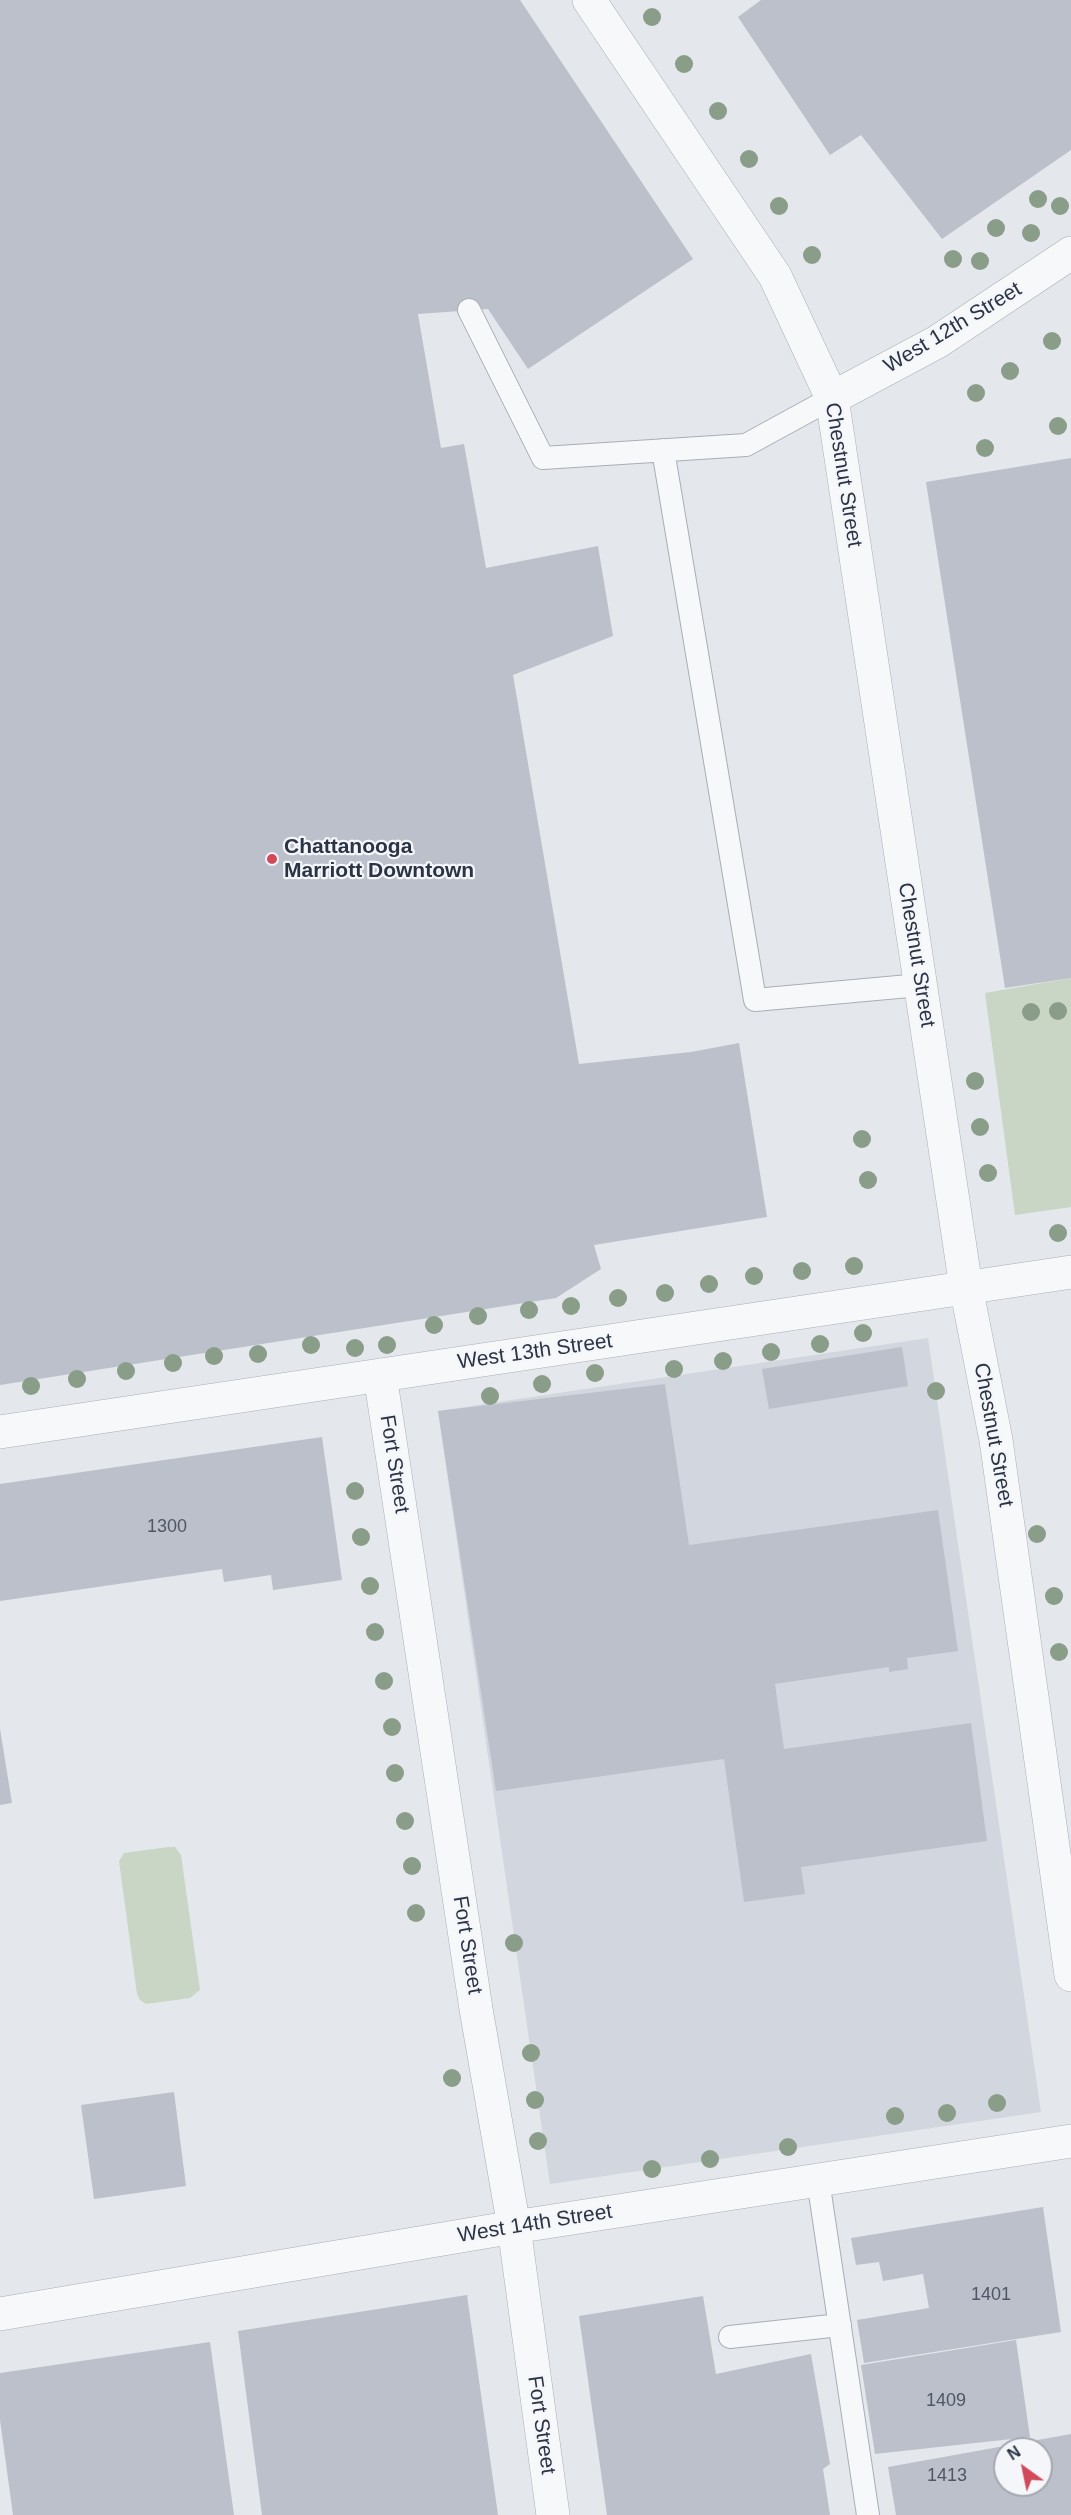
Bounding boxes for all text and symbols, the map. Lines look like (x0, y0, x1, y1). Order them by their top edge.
street label: West 12th Street (880, 277, 1026, 379)
street label: Chestnut Street (819, 401, 867, 549)
place label: Chattanooga Marriott Downtown (284, 834, 474, 884)
marker: Chattanooga Marriott Downtown (265, 852, 279, 866)
street label: Chestnut Street (892, 881, 940, 1029)
street label: West 13th Street (456, 1329, 614, 1375)
street label: Chestnut Street (968, 1361, 1018, 1509)
street label: Fort Street (374, 1413, 414, 1515)
house number: 1300 (147, 1516, 187, 1538)
street label: Fort Street (447, 1894, 487, 1996)
street label: West 14th Street (456, 2199, 614, 2249)
house number: 1401 (971, 2284, 1011, 2306)
street label: Fort Street (522, 2374, 560, 2476)
house number: 1409 (926, 2390, 966, 2412)
north arrow (993, 2437, 1053, 2497)
text: N (1005, 2443, 1023, 2463)
house number: 1413 (927, 2465, 967, 2487)

